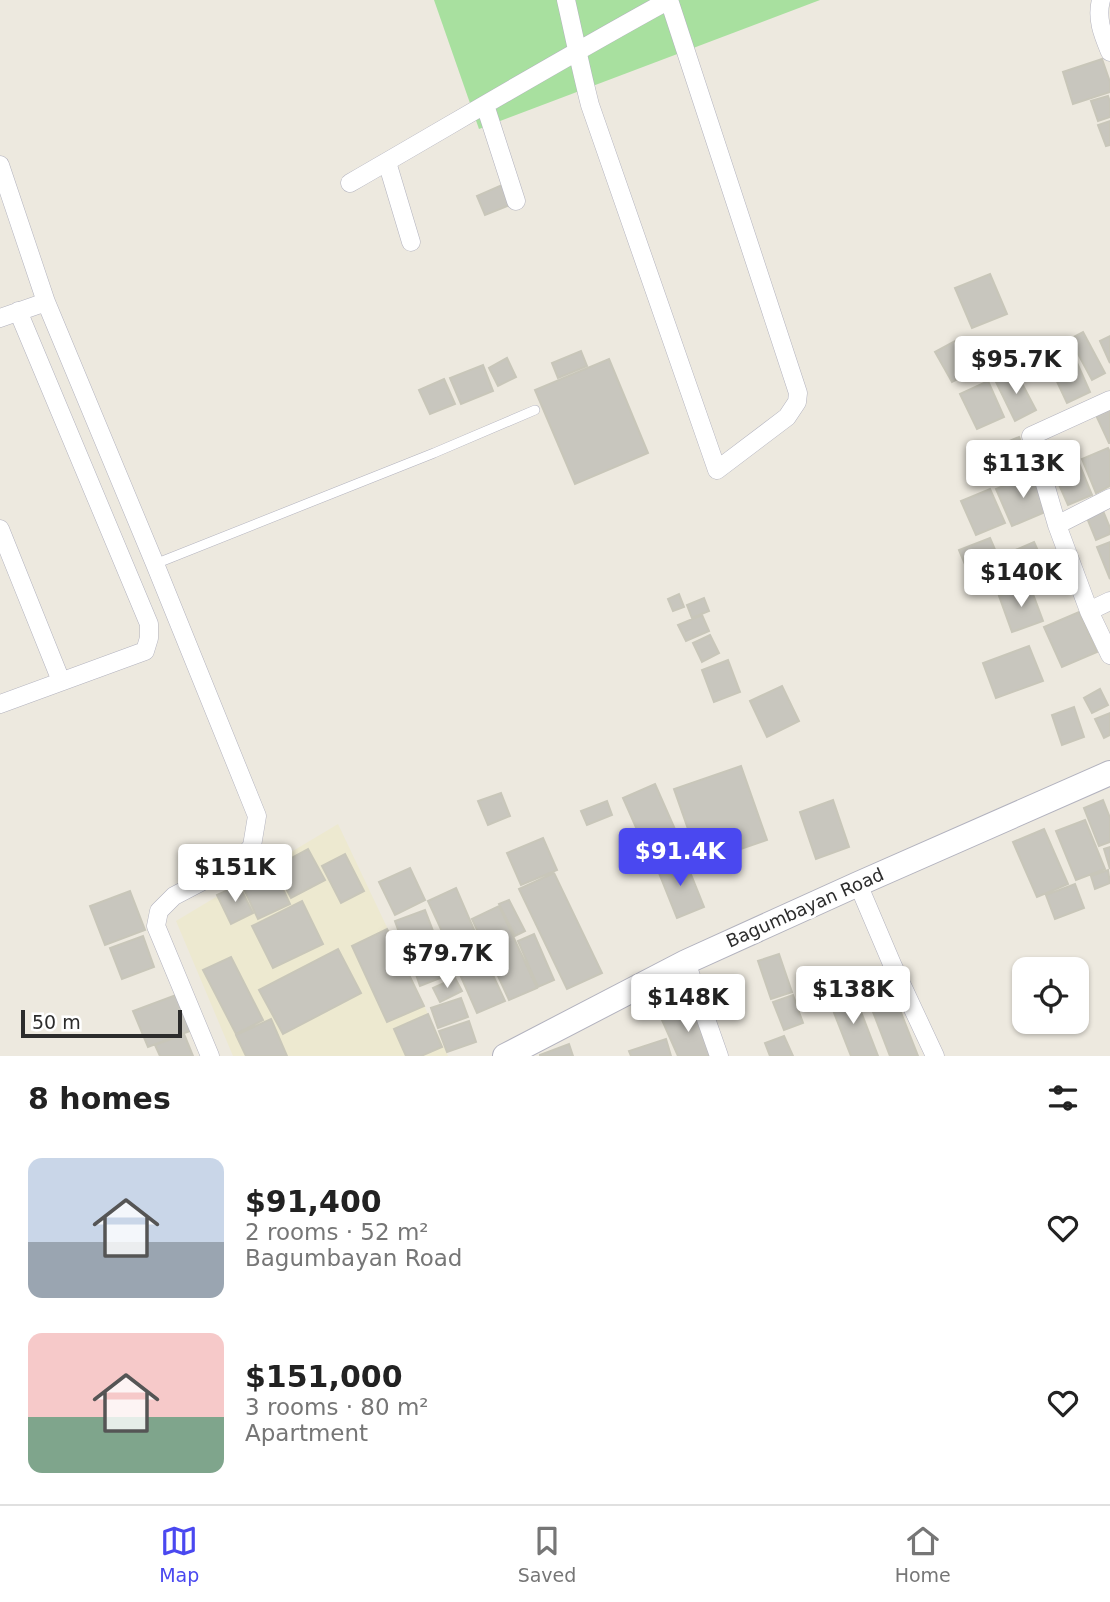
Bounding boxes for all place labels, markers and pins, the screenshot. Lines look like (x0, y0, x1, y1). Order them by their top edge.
pin: $95.7K (959, 336, 1073, 396)
pin: $113K (974, 440, 1072, 500)
pin: $140K (972, 550, 1070, 609)
pin: $91.4K (623, 828, 737, 888)
pin: $151K (186, 844, 284, 904)
pin: $79.7K (390, 930, 504, 990)
pin: $138K (804, 967, 902, 1026)
pin: $148K (639, 974, 737, 1034)

